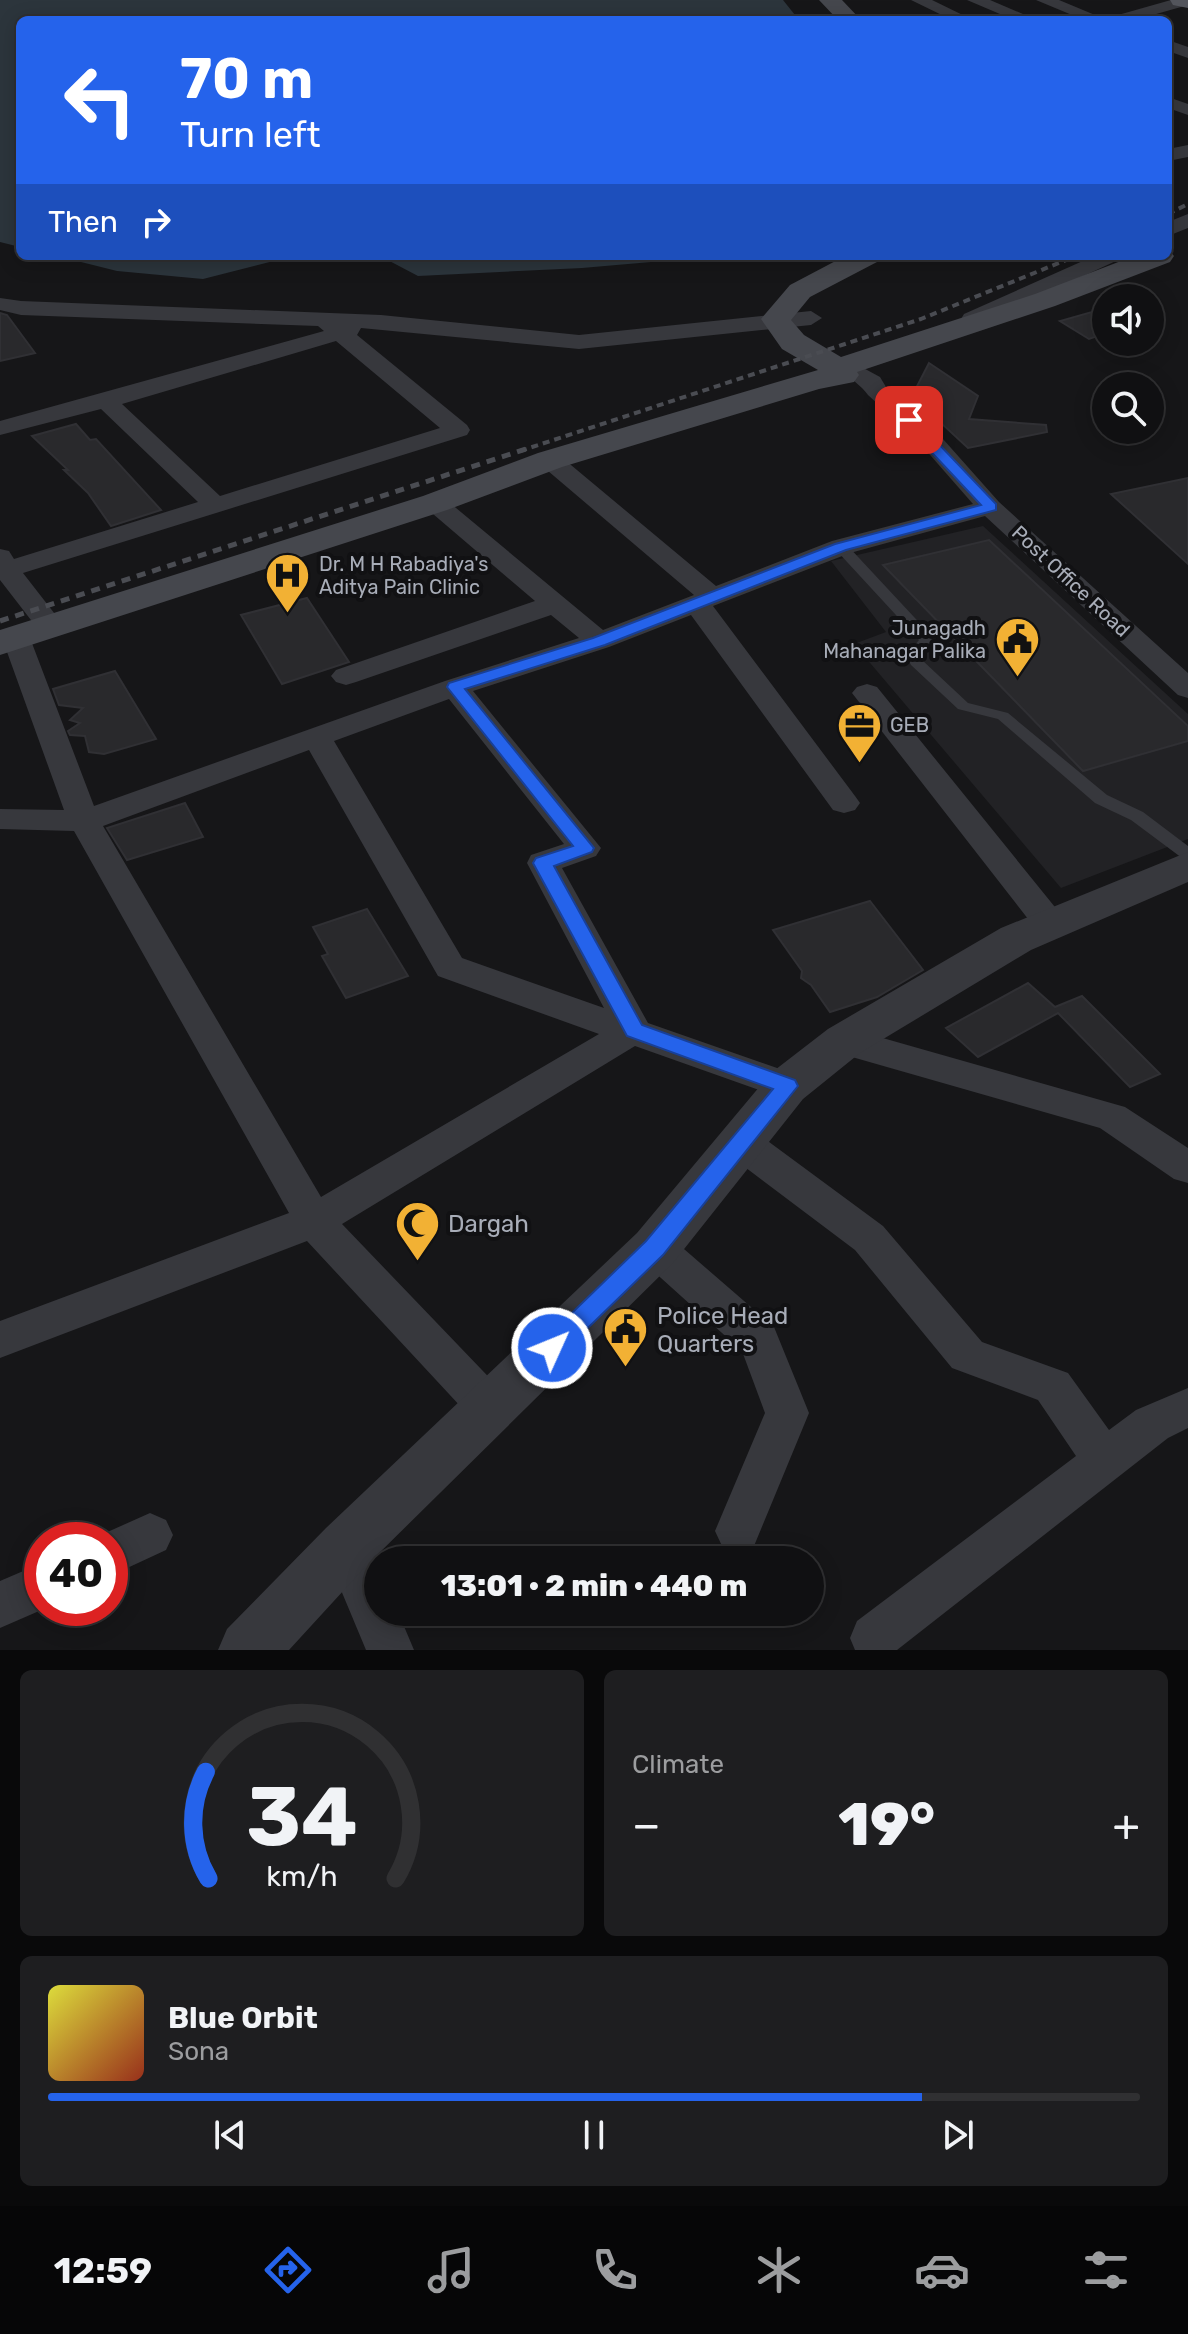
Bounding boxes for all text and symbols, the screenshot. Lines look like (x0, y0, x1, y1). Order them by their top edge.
text: 70 m (180, 46, 313, 112)
icon: left (48, 48, 152, 152)
text: Turn left (180, 113, 321, 156)
icon: right (134, 200, 178, 244)
text: Then (48, 204, 118, 240)
map controls (1092, 284, 1164, 444)
button: sound (1092, 284, 1164, 356)
button: search (1092, 372, 1164, 444)
pin (875, 386, 943, 454)
icon: arrive (887, 398, 931, 442)
street label: Post Office Road (1007, 520, 1135, 642)
hospital icon: Dr. M H Rabadiya's Aditya Pain Clinic (264, 552, 312, 615)
place label: Dr. M H Rabadiya's Aditya Pain Clinic (319, 552, 488, 599)
place label: Junagadh Mahanagar Palika (823, 616, 986, 663)
public building icon: Junagadh Mahanagar Palika (993, 616, 1041, 679)
office icon: GEB (835, 701, 883, 764)
place label: GEB (890, 713, 929, 737)
mosque icon: Dargah (393, 1200, 441, 1263)
place label: Dargah (448, 1210, 529, 1238)
place label: Police Head Quarters (657, 1302, 788, 1358)
position arrow (510, 1306, 594, 1390)
public building icon: Police Head Quarters (602, 1306, 650, 1369)
speed limit sign: 40 (24, 1522, 128, 1626)
text: 13:01 · 2 min · 440 m (441, 1568, 747, 1604)
text: Climate (632, 1749, 724, 1780)
text: 34 (246, 1767, 358, 1866)
text: 19° (838, 1789, 935, 1860)
text: − (632, 1799, 661, 1851)
text: + (1113, 1799, 1140, 1851)
text: km/h (266, 1859, 338, 1893)
text: Blue Orbit (168, 2000, 318, 2036)
text: Sona (168, 2036, 229, 2067)
icon: previous (208, 2113, 252, 2157)
icon: pause (572, 2113, 616, 2157)
icon: next (936, 2113, 980, 2157)
icon: directions (260, 2242, 316, 2298)
icon: music (423, 2242, 479, 2298)
icon: phone (587, 2242, 643, 2298)
icon: climate (751, 2242, 807, 2298)
icon: car (914, 2242, 970, 2298)
icon: filters (1078, 2242, 1134, 2298)
text: 12:59 (54, 2249, 152, 2292)

